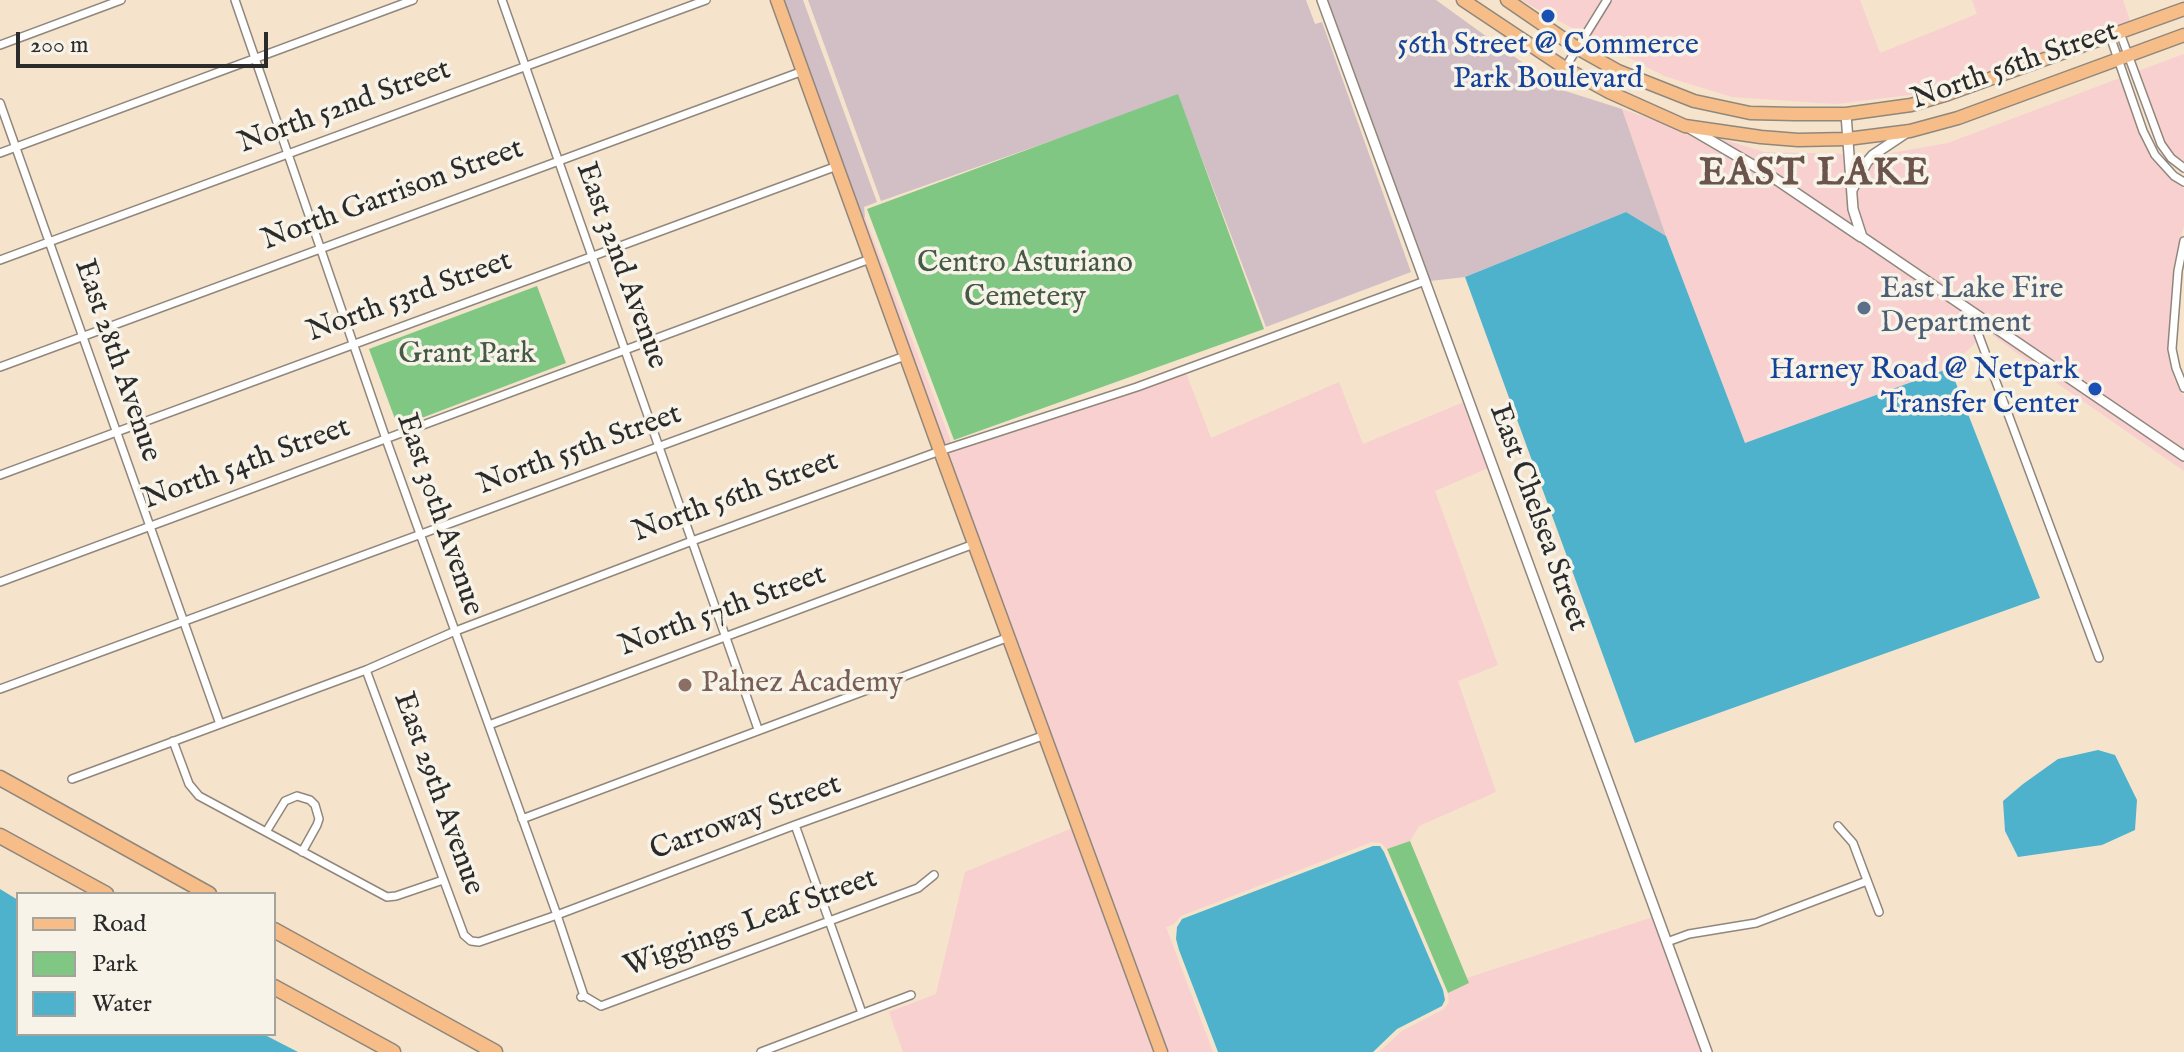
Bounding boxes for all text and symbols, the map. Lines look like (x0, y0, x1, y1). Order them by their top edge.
marker: 56th Street @ Commerce Park Boulevard (1539, 7, 1557, 25)
street label: North 56th Street (1907, 15, 2123, 119)
scale bar (20, 16, 272, 66)
place label: 56th Street @ Commerce Park Boulevard (1397, 29, 1699, 100)
text: 200 m (30, 30, 89, 61)
street label: North 52nd Street (234, 53, 456, 163)
street label: North Garrison Street (257, 132, 529, 260)
district label: EAST LAKE (1699, 153, 1931, 199)
street label: East 32nd Avenue (566, 158, 674, 374)
street label: North 53rd Street (303, 244, 517, 352)
park label: Centro Asturiano Cemetery (917, 247, 1133, 318)
street label: East 28th Avenue (65, 255, 167, 467)
place label: East Lake Fire Department (1880, 273, 2063, 344)
marker: East Lake Fire Department (1855, 299, 1873, 317)
park label: Grant Park (398, 338, 536, 374)
place label: Harney Road @ Netpark Transfer Center (1769, 354, 2079, 424)
marker: Harney Road @ Netpark Transfer Center (2086, 380, 2104, 398)
street label: North 55th Street (473, 397, 687, 505)
street label: East Chelsea Street (1479, 400, 1595, 636)
street label: East 30th Avenue (387, 409, 489, 621)
street label: North 54th Street (139, 411, 355, 519)
street label: North 56th Street (628, 444, 844, 552)
street label: North 57th Street (615, 558, 831, 666)
place label: Palnez Academy (701, 667, 903, 703)
marker: Palnez Academy (676, 676, 694, 694)
street label: East 29th Avenue (384, 688, 490, 900)
street label: Carroway Street (646, 768, 846, 870)
street label: Wiggings Leaf Street (619, 861, 883, 987)
legend (16, 892, 276, 1036)
text: Road (92, 909, 146, 940)
text: Park (92, 949, 138, 980)
text: Water (92, 989, 152, 1020)

